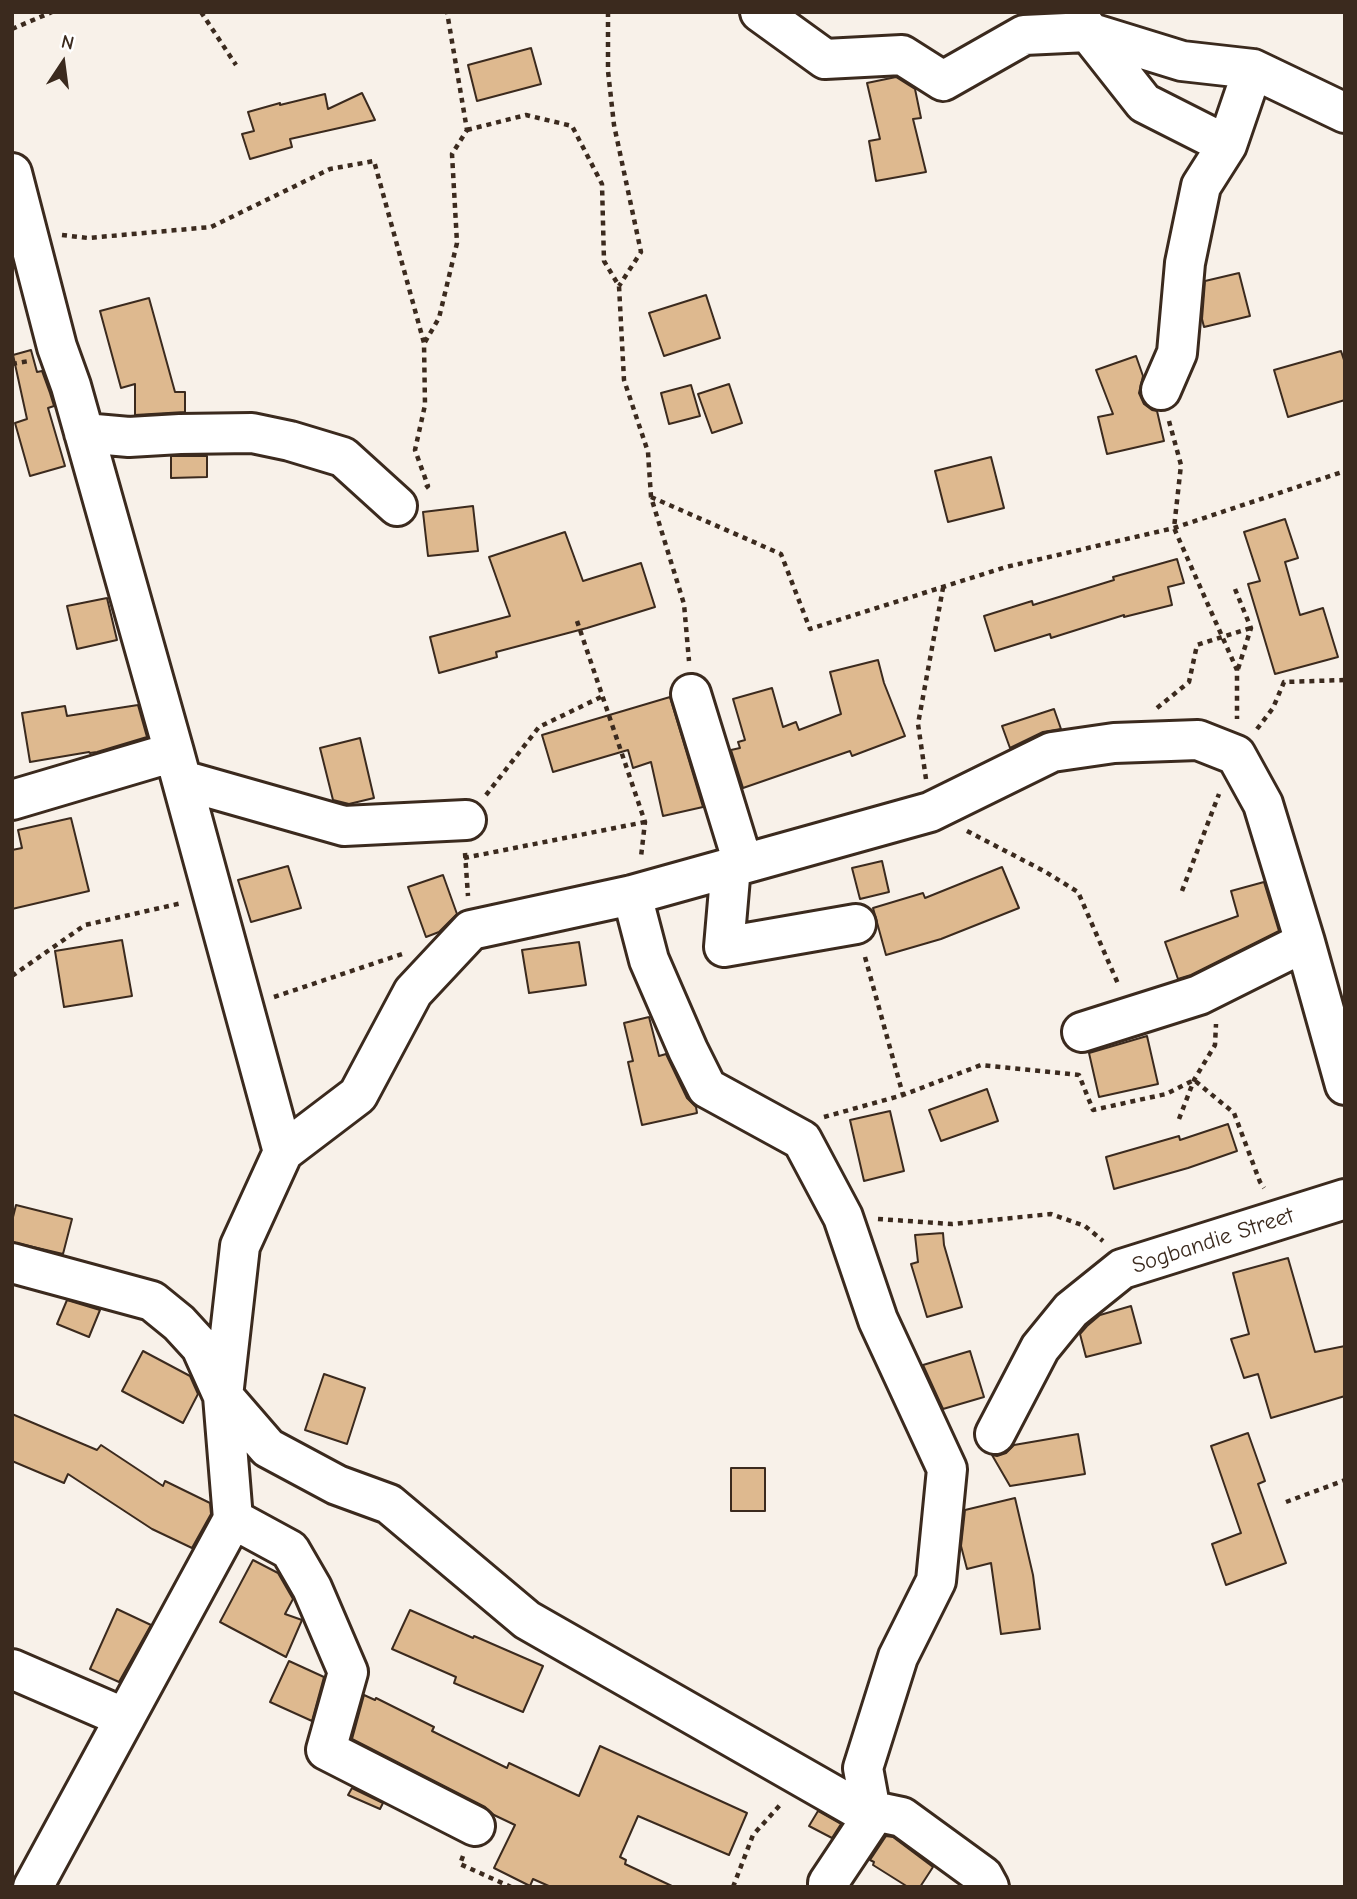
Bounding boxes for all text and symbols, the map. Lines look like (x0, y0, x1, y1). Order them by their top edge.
north arrow (28, 28, 98, 98)
text: N (59, 30, 76, 55)
street label: Sogbandie Street (1129, 1202, 1297, 1280)

